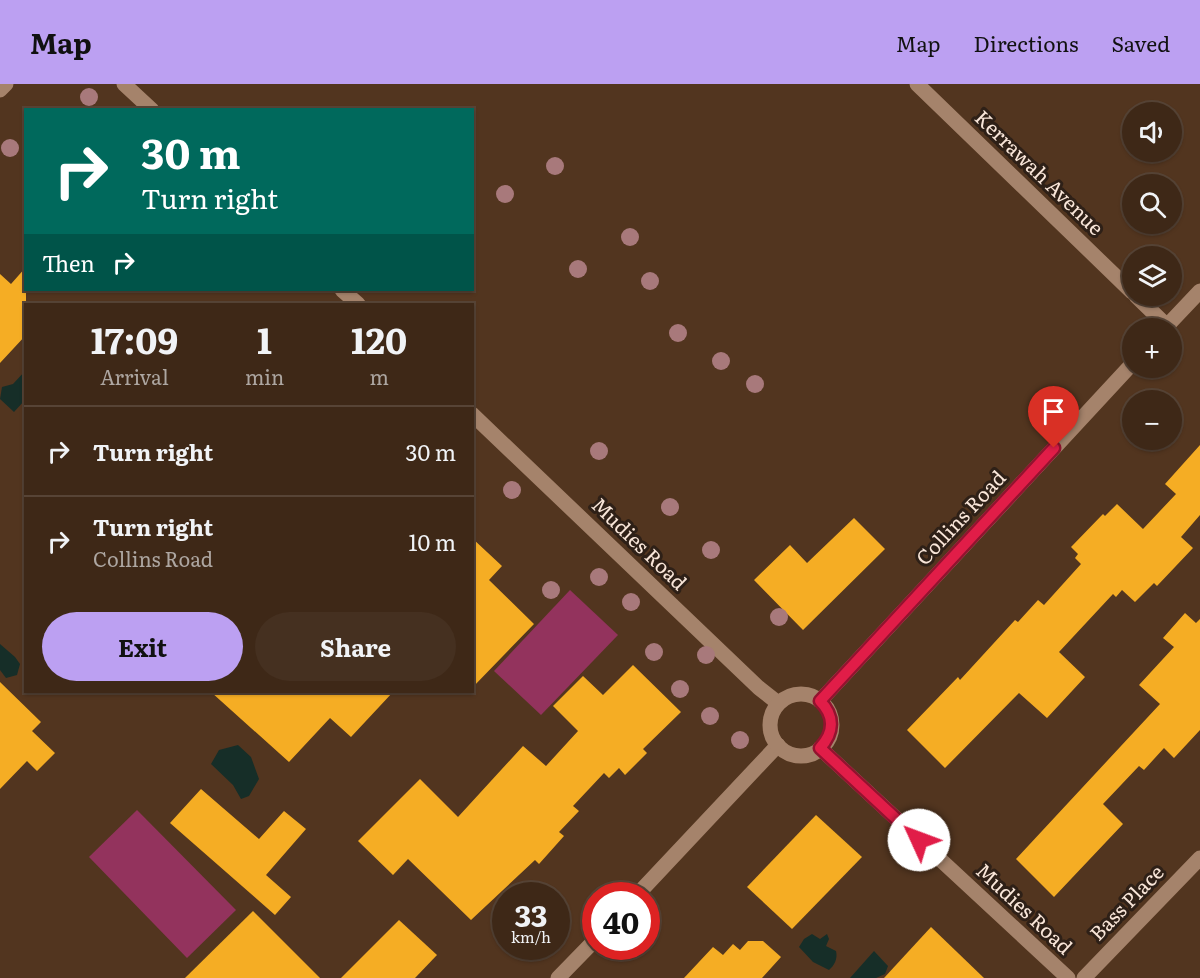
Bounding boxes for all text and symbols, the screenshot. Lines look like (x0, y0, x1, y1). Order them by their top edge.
text: Map (30, 21, 92, 63)
text: Map (896, 27, 941, 58)
text: Directions (974, 27, 1079, 58)
text: Saved (1112, 27, 1170, 58)
street label: Kerrawah Avenue (969, 102, 1112, 241)
map controls (1122, 102, 1182, 450)
button: sound (1122, 102, 1182, 162)
text: 30 m (141, 120, 241, 182)
icon: right (42, 132, 120, 210)
button: search (1122, 174, 1182, 234)
text: Turn right (141, 177, 278, 217)
text: Then (42, 246, 95, 279)
icon: right (107, 246, 140, 279)
button: layers (1122, 246, 1182, 306)
text: 17:09 (91, 312, 178, 365)
text: 1 (257, 312, 272, 365)
text: 120 (351, 312, 407, 365)
button: + (1122, 318, 1182, 378)
text: Arrival (100, 361, 169, 391)
text: min (245, 361, 284, 391)
text: m (369, 361, 389, 391)
pin (1028, 386, 1079, 448)
button: − (1122, 390, 1182, 450)
icon: arrive (1037, 395, 1070, 428)
icon: right (42, 435, 75, 468)
text: Turn right (93, 435, 213, 468)
text: 30 m (406, 435, 456, 468)
street label: Collins Road (908, 463, 1011, 571)
street label: Mudies Road (586, 489, 695, 596)
text: Turn right (93, 510, 213, 543)
icon: right (42, 525, 75, 558)
text: 10 m (409, 525, 456, 558)
text: Collins Road (93, 543, 213, 573)
button: Exit (42, 612, 243, 681)
button: Share (255, 612, 456, 681)
position arrow (887, 808, 951, 872)
street label: Mudies Road (970, 855, 1080, 960)
street label: Bass Place (1082, 857, 1170, 946)
speed limit sign: 40 (582, 882, 660, 960)
text: 33 (515, 892, 547, 936)
text: km/h (511, 925, 551, 948)

